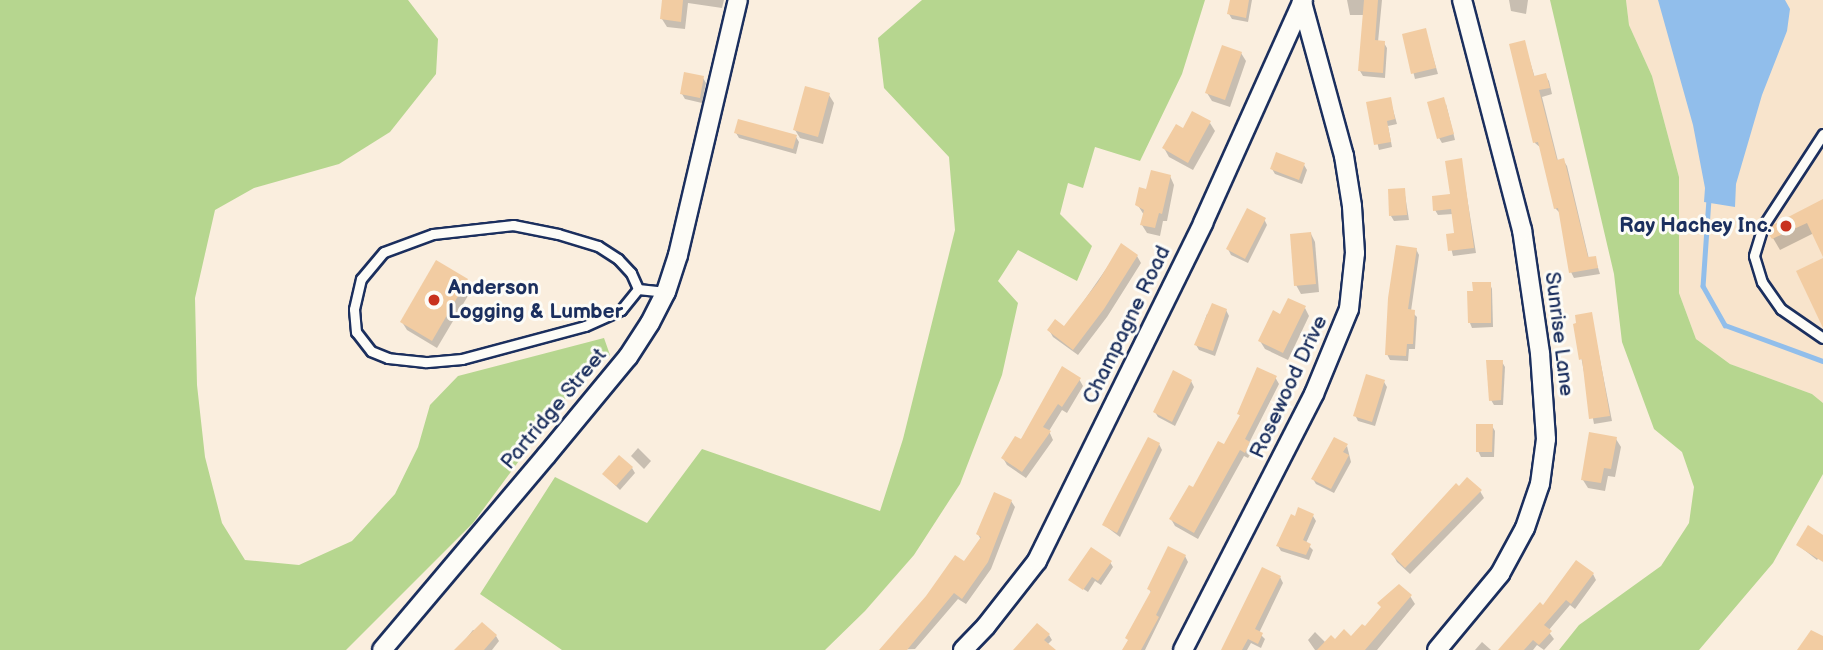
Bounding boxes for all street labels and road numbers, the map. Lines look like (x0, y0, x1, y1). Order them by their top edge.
street label: Champagne Road (1078, 242, 1176, 408)
street label: Sunrise Lane (1539, 270, 1579, 398)
street label: Rosewood Drive (1245, 312, 1333, 462)
street label: Partridge Street (496, 343, 612, 475)

